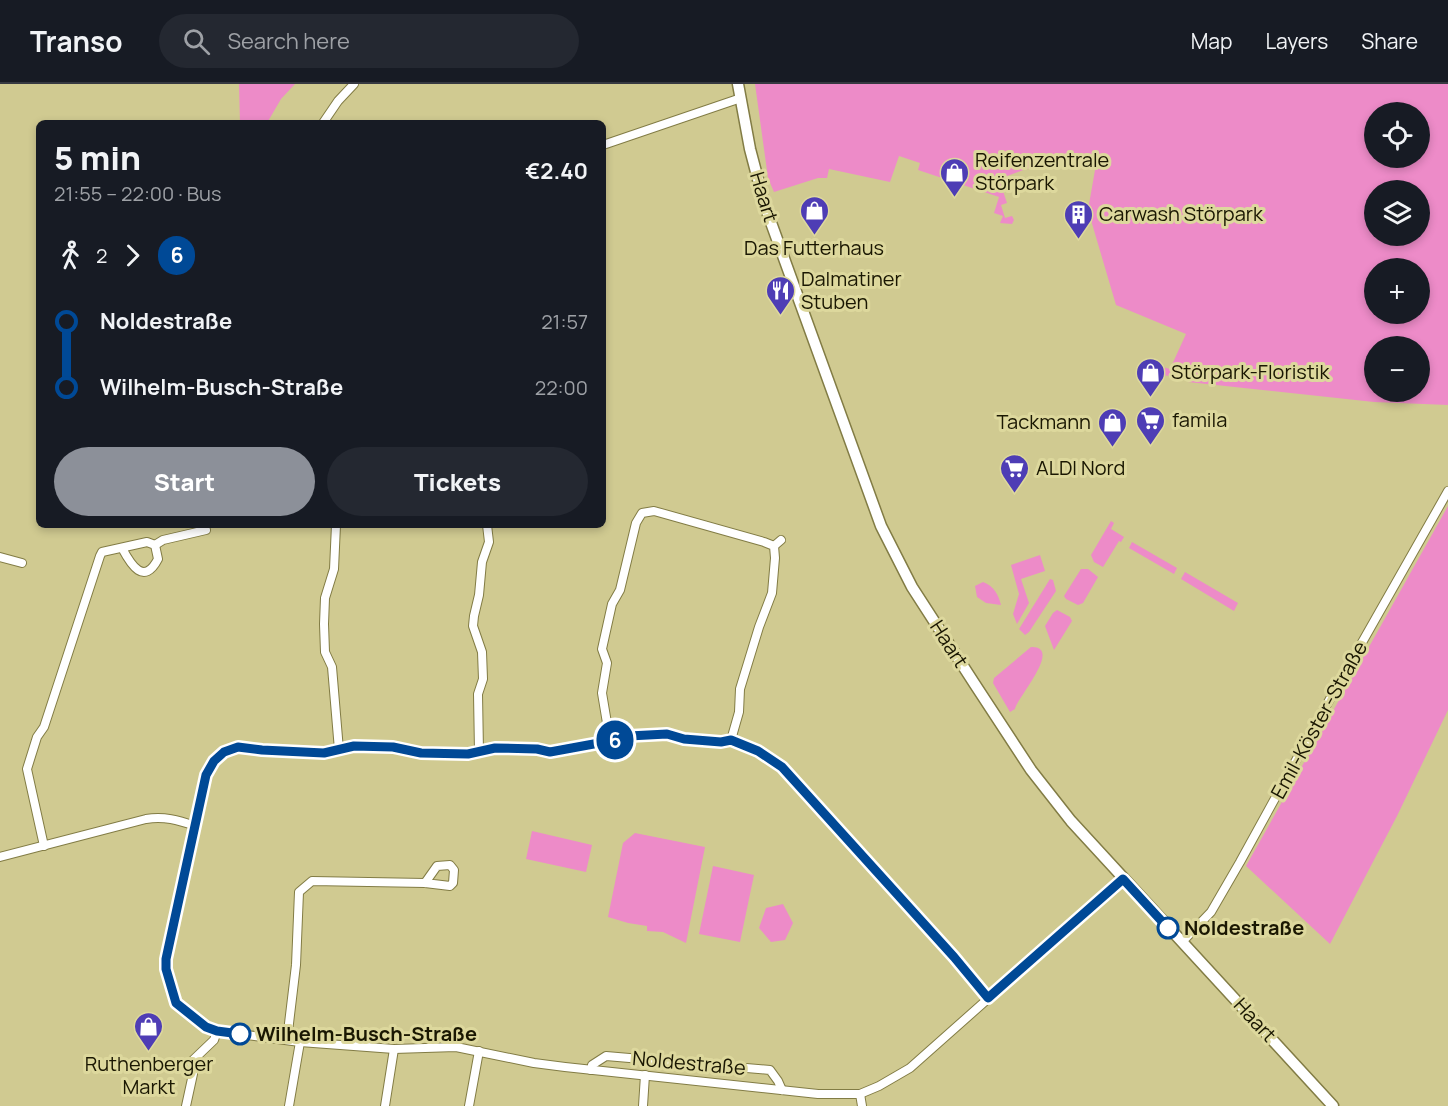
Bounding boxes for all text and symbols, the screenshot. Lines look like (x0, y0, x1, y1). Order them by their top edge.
search box (159, 14, 579, 68)
text: Transo (30, 22, 123, 60)
icon: search (180, 25, 213, 58)
text: Search here (228, 26, 350, 56)
text: Map (1191, 27, 1232, 55)
text: Layers (1265, 27, 1328, 55)
text: Share (1361, 27, 1418, 55)
map controls (1364, 102, 1430, 402)
button: locate (1364, 102, 1430, 168)
text: 5 min (54, 135, 141, 180)
place label: Reifenzentrale Störpark (975, 146, 1109, 196)
text: €2.40 (525, 156, 588, 186)
shop icon: Reifenzentrale Störpark (938, 156, 970, 198)
street label: Haart (744, 168, 785, 225)
text: 21:55 – 22:00 · Bus (54, 180, 221, 207)
button: layers (1364, 180, 1430, 246)
shop icon: Das Futterhaus (798, 194, 830, 236)
building icon: Carwash Störpark (1062, 198, 1094, 240)
place label: Carwash Störpark (1099, 200, 1264, 227)
place label: Das Futterhaus (744, 234, 884, 261)
icon: walk (54, 239, 87, 272)
icon: forward (116, 239, 149, 272)
text: 6 (170, 241, 183, 269)
text: 2 (96, 242, 107, 269)
button: + (1364, 258, 1430, 324)
place label: Dalmatiner Stuben (801, 265, 902, 315)
restaurant icon: Dalmatiner Stuben (764, 274, 796, 316)
text: Noldestraße (100, 306, 232, 336)
text: 21:57 (541, 308, 588, 335)
button: − (1364, 336, 1430, 402)
shop icon: Störpark-Floristik (1134, 356, 1166, 398)
place label: Störpark-Floristik (1171, 358, 1330, 385)
text: Wilhelm-Busch-Straße (100, 372, 343, 402)
text: 22:00 (535, 374, 588, 401)
supermarket icon: famila (1135, 404, 1167, 446)
shop icon: Tackmann (1096, 406, 1128, 448)
place label: famila (1172, 406, 1227, 433)
place label: Tackmann (997, 408, 1091, 435)
button: Start (54, 447, 315, 516)
button: Tickets (327, 447, 588, 516)
supermarket icon: ALDI Nord (999, 452, 1031, 494)
place label: ALDI Nord (1036, 454, 1125, 481)
street label: Haart (924, 615, 975, 673)
street label: Emil-Köster-Straße (1264, 636, 1373, 803)
line badge: 6 (596, 720, 634, 760)
text: 6 (608, 726, 622, 754)
place label: Noldestraße (1184, 914, 1304, 941)
marker: Noldestraße (1157, 917, 1179, 939)
street label: Haart (1228, 992, 1283, 1048)
shop icon: Ruthenberger Markt (133, 1010, 165, 1052)
place label: Wilhelm-Busch-Straße (256, 1020, 477, 1047)
marker: Wilhelm-Busch-Straße (229, 1023, 251, 1045)
street label: Noldestraße (631, 1044, 747, 1081)
place label: Ruthenberger Markt (85, 1050, 213, 1100)

